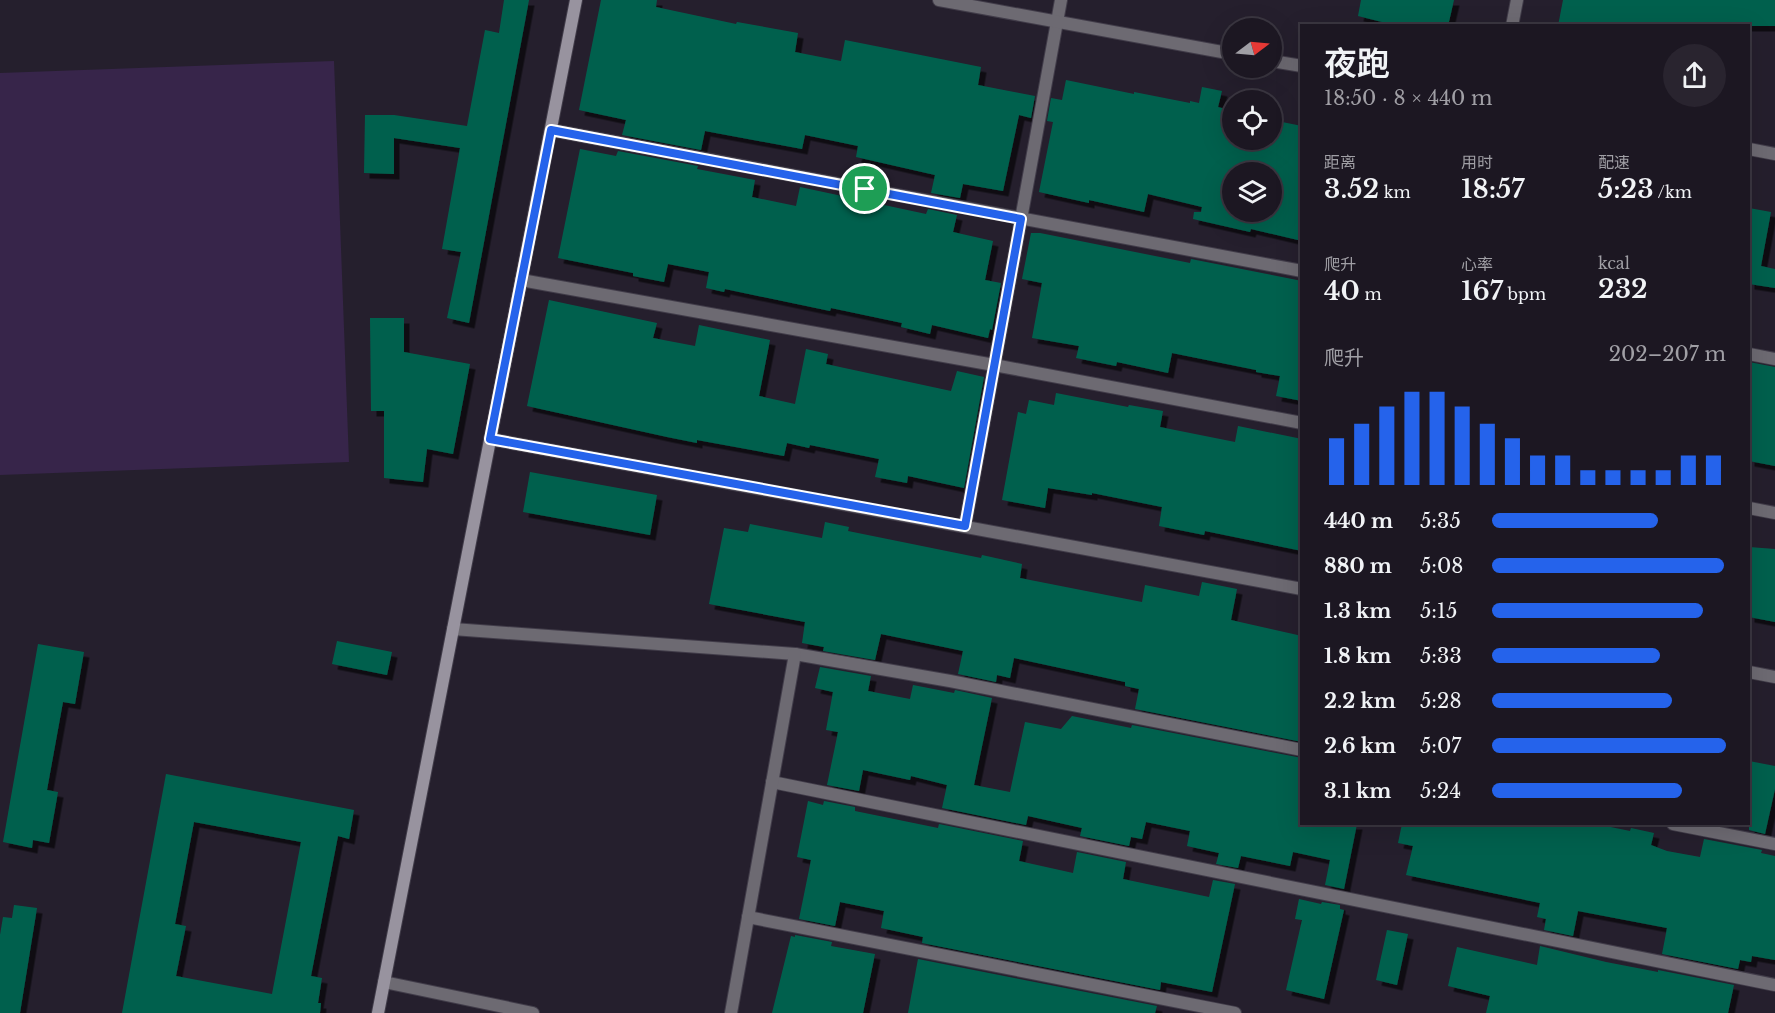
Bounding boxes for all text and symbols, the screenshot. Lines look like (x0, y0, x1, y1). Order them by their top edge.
north arrow (1222, 18, 1282, 78)
map controls (1222, 18, 1282, 222)
text: 夜跑 (1324, 43, 1390, 84)
button: share (1663, 44, 1726, 107)
text: 18:50 · 8 × 440 m (1324, 86, 1492, 110)
button: locate (1222, 90, 1282, 150)
text: 距离 (1324, 152, 1356, 172)
text: 用时 (1461, 152, 1493, 172)
text: 配速 (1598, 152, 1630, 172)
button: layers (1222, 162, 1282, 222)
pin (839, 163, 890, 214)
icon: arrive (848, 172, 881, 205)
text: 3.52 (1324, 173, 1379, 205)
text: 18:57 (1461, 173, 1525, 205)
text: 5:23 (1598, 173, 1654, 205)
text: km (1379, 182, 1411, 202)
text: /km (1654, 182, 1692, 202)
text: kcal (1598, 253, 1630, 273)
text: 爬升 (1324, 254, 1356, 274)
text: 心率 (1461, 254, 1493, 274)
text: 232 (1598, 273, 1648, 305)
text: 40 (1324, 275, 1360, 307)
text: 167 (1461, 275, 1503, 307)
text: m (1360, 284, 1382, 304)
text: bpm (1503, 284, 1546, 304)
text: 202–207 m (1609, 342, 1726, 366)
text: 爬升 (1324, 346, 1364, 370)
text: 440 m (1324, 509, 1393, 533)
text: 5:35 (1420, 509, 1461, 533)
text: 880 m (1324, 554, 1392, 578)
text: 5:08 (1420, 554, 1463, 578)
text: 1.3 km (1324, 599, 1391, 623)
text: 5:15 (1420, 599, 1457, 623)
text: 1.8 km (1324, 644, 1391, 668)
text: 5:33 (1420, 644, 1462, 668)
text: 2.2 km (1324, 689, 1396, 713)
text: 5:28 (1420, 689, 1462, 713)
text: 2.6 km (1324, 734, 1396, 758)
text: 5:07 (1420, 734, 1461, 758)
text: 3.1 km (1324, 779, 1391, 803)
text: 5:24 (1420, 779, 1461, 803)

